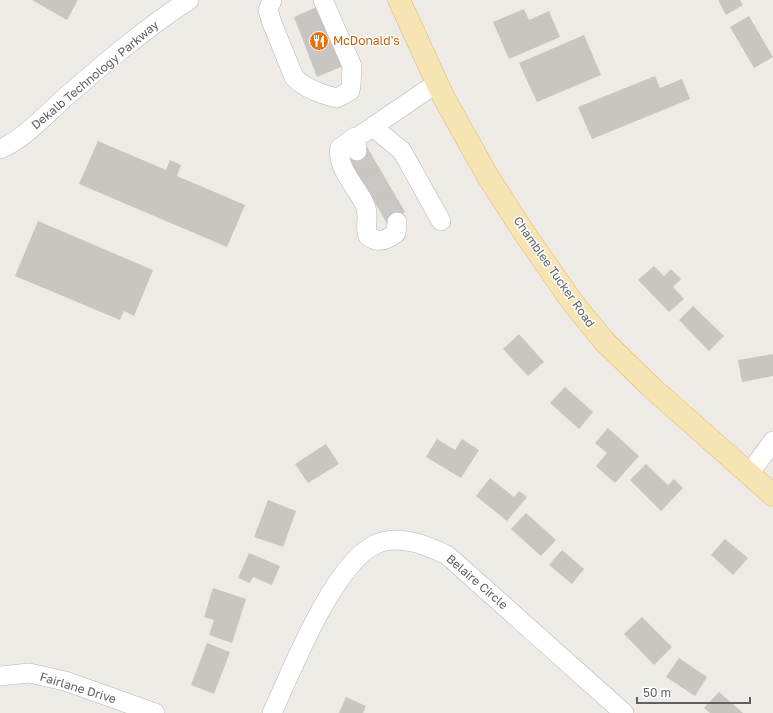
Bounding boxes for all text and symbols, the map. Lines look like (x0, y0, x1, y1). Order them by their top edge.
street label: Dekalb Technology Parkway (28, 17, 162, 132)
restaurant icon: McDonald's (308, 30, 330, 52)
place label: McDonald's (333, 33, 400, 48)
street label: Chamblee Tucker Road (510, 213, 598, 330)
street label: Belaire Circle (444, 551, 511, 612)
street label: Fairlane Drive (38, 669, 118, 706)
scale bar (637, 679, 750, 705)
text: 50 m (643, 685, 671, 700)

